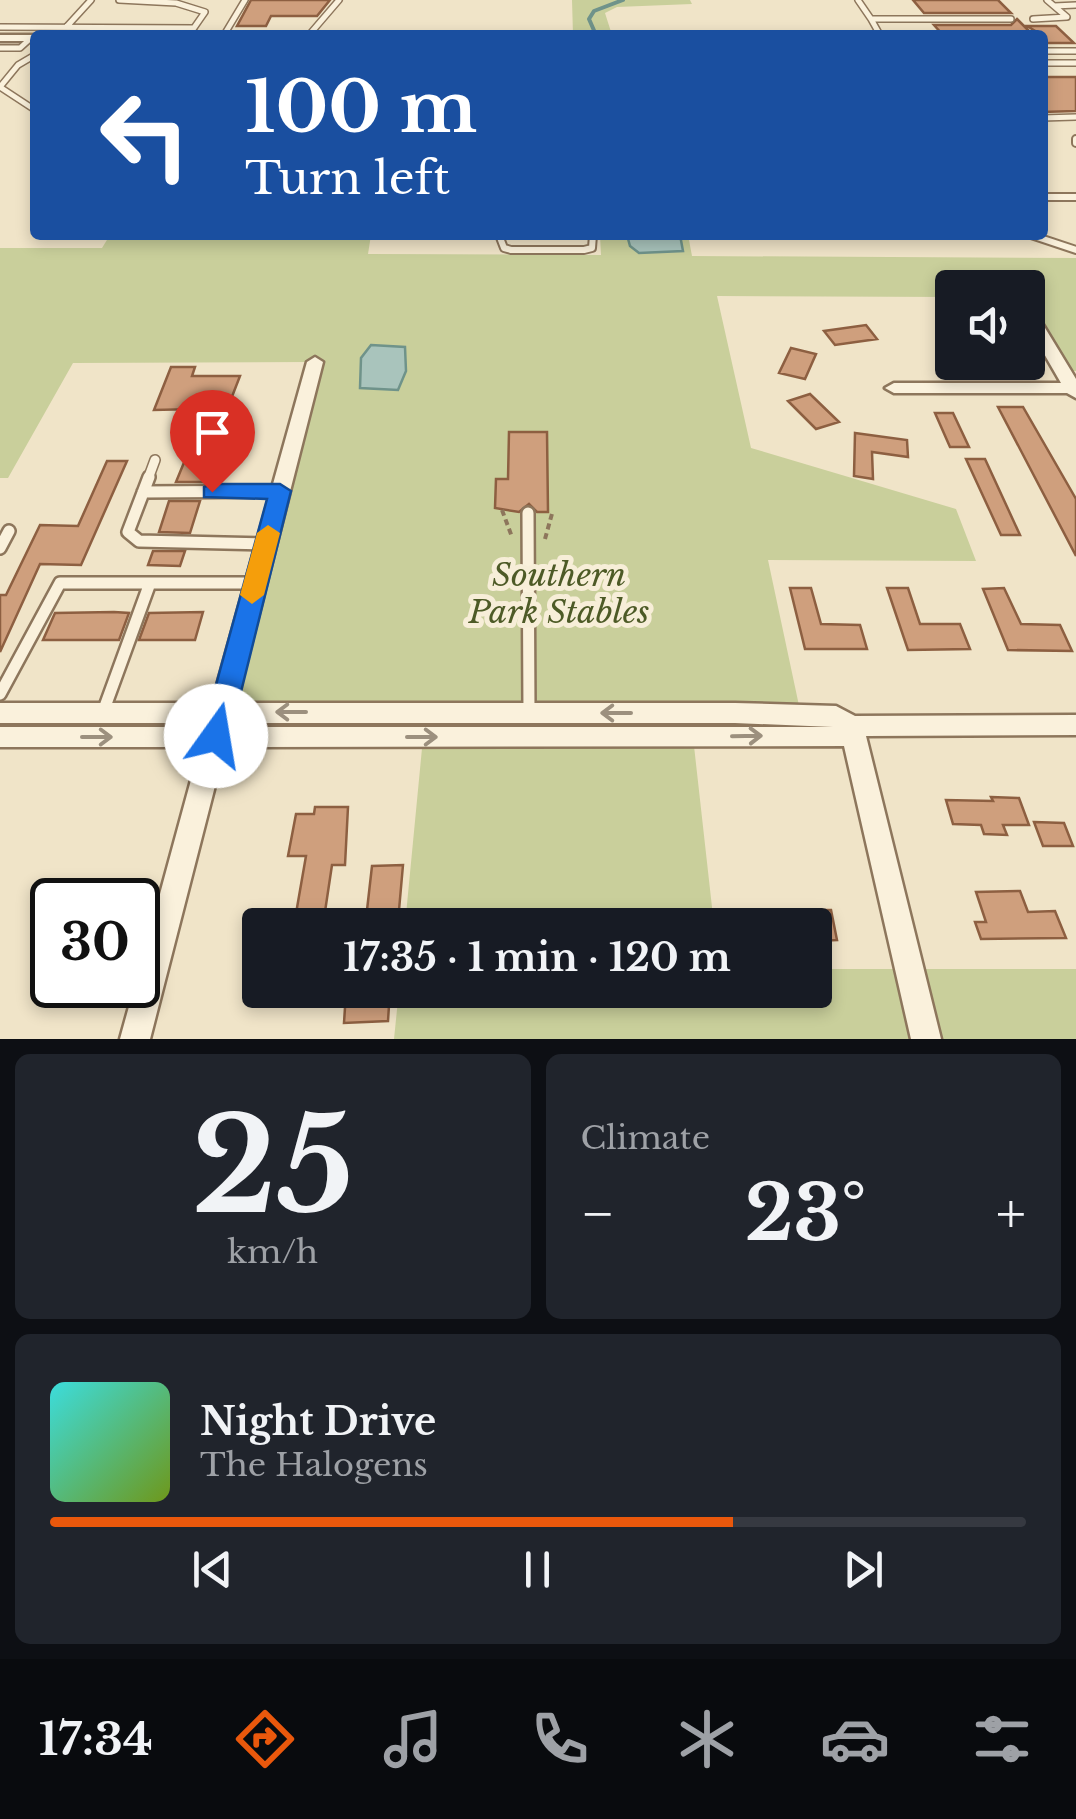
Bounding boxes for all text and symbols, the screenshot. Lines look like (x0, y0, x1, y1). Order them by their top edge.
text: 100 m (245, 64, 477, 151)
icon: left (80, 70, 210, 200)
text: Turn left (245, 150, 450, 206)
map controls (935, 270, 1045, 380)
button: sound (935, 270, 1045, 380)
pin (170, 390, 255, 493)
icon: arrive (185, 405, 240, 460)
park label: Southern Park Stables (468, 555, 649, 632)
position arrow (164, 684, 268, 788)
one-way arrow (276, 702, 308, 722)
one-way arrow (601, 704, 634, 722)
one-way arrow (730, 726, 763, 746)
one-way arrow (80, 728, 113, 746)
one-way arrow (406, 728, 438, 746)
speed limit sign: 30 (30, 878, 160, 1008)
text: 17:35 · 1 min · 120 m (343, 934, 731, 981)
text: 25 (192, 1086, 354, 1247)
text: Climate (581, 1118, 710, 1158)
text: 23° (745, 1167, 866, 1260)
text: − (581, 1180, 615, 1248)
text: + (996, 1180, 1026, 1248)
text: km/h (227, 1232, 318, 1272)
text: Night Drive (200, 1398, 436, 1445)
text: The Halogens (200, 1445, 428, 1485)
icon: previous (185, 1542, 240, 1597)
icon: pause (510, 1542, 565, 1597)
icon: next (836, 1542, 891, 1597)
icon: directions (230, 1704, 300, 1774)
icon: music (378, 1704, 448, 1774)
icon: phone (525, 1704, 595, 1774)
icon: climate (672, 1704, 742, 1774)
icon: car (820, 1704, 890, 1774)
icon: filters (967, 1704, 1037, 1774)
text: 17:34 (39, 1711, 153, 1767)

